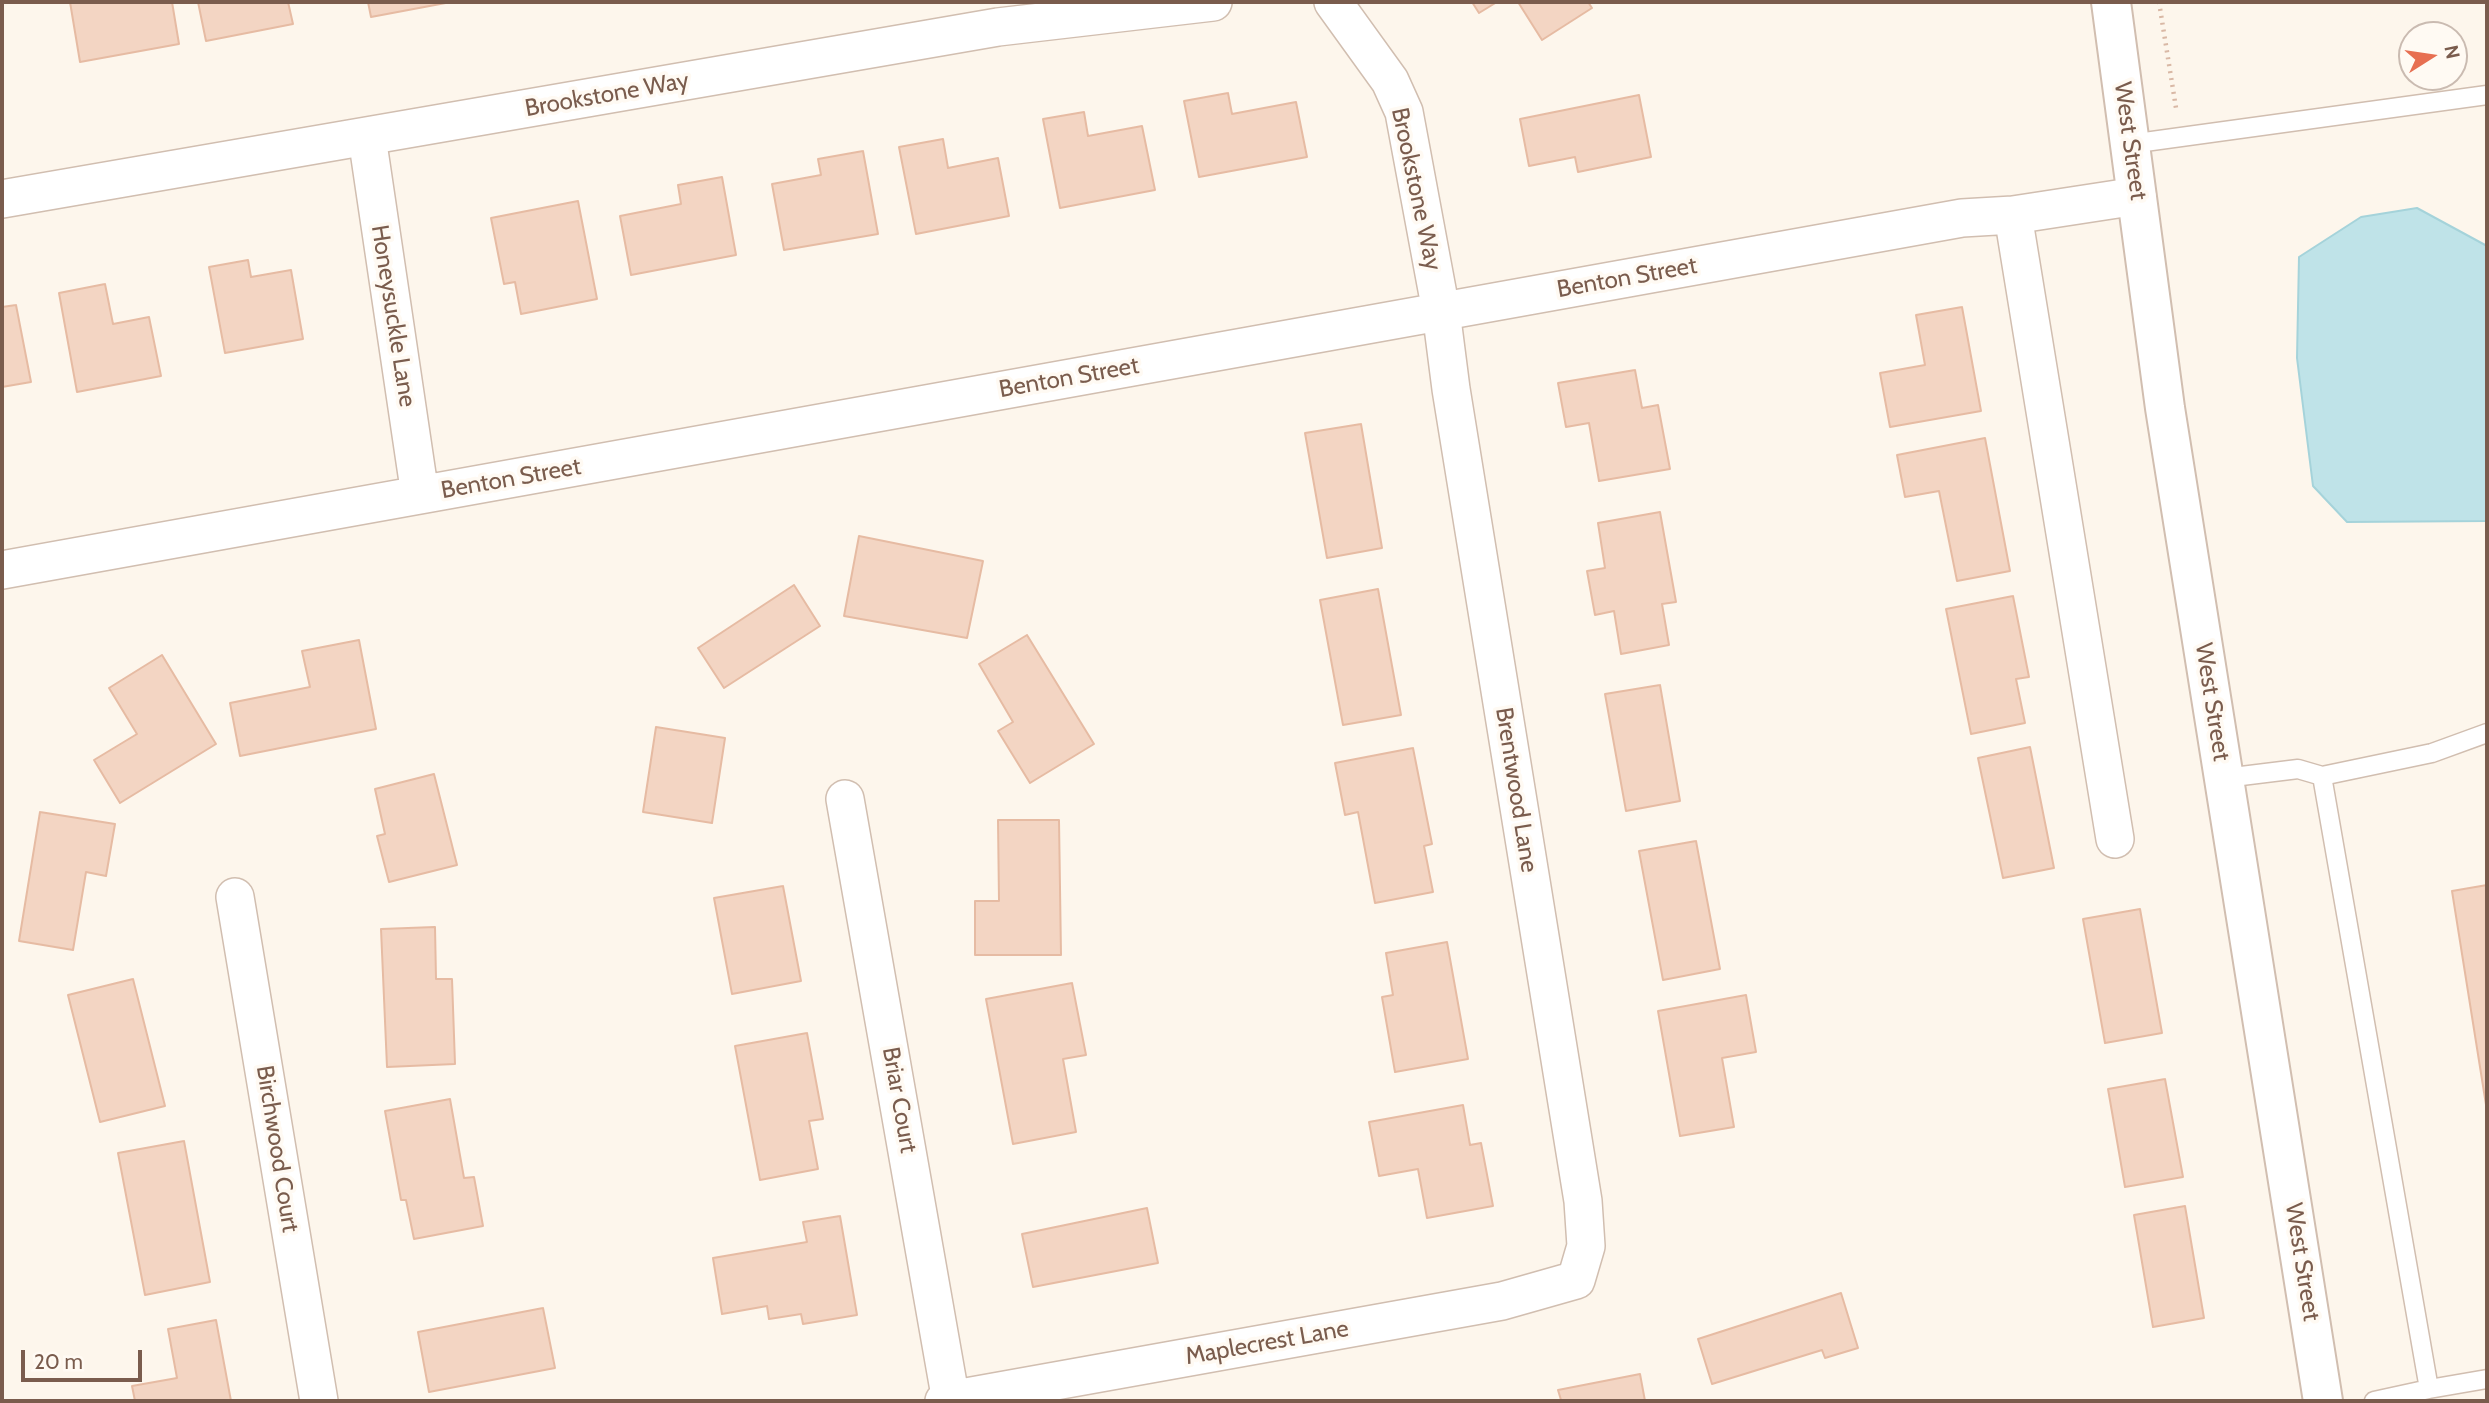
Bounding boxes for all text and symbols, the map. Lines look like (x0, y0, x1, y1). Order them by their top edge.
north arrow (2398, 21, 2468, 91)
text: N (2439, 43, 2465, 61)
street label: Brookstone Way (523, 66, 691, 124)
street label: West Street (2107, 80, 2153, 202)
street label: Brookstone Way (1385, 105, 1447, 273)
street label: Honeysuckle Lane (364, 223, 422, 409)
street label: Benton Street (1555, 252, 1699, 304)
street label: Benton Street (997, 352, 1141, 404)
street label: Benton Street (439, 453, 583, 505)
street label: West Street (2188, 641, 2236, 763)
street label: Brentwood Lane (1489, 705, 1543, 875)
street label: Briar Court (876, 1045, 922, 1155)
street label: Birchwood Court (250, 1064, 304, 1234)
street label: West Street (2278, 1201, 2326, 1323)
street label: Maplecrest Lane (1183, 1314, 1351, 1372)
scale bar (24, 1336, 145, 1380)
text: 20 m (34, 1349, 83, 1374)

